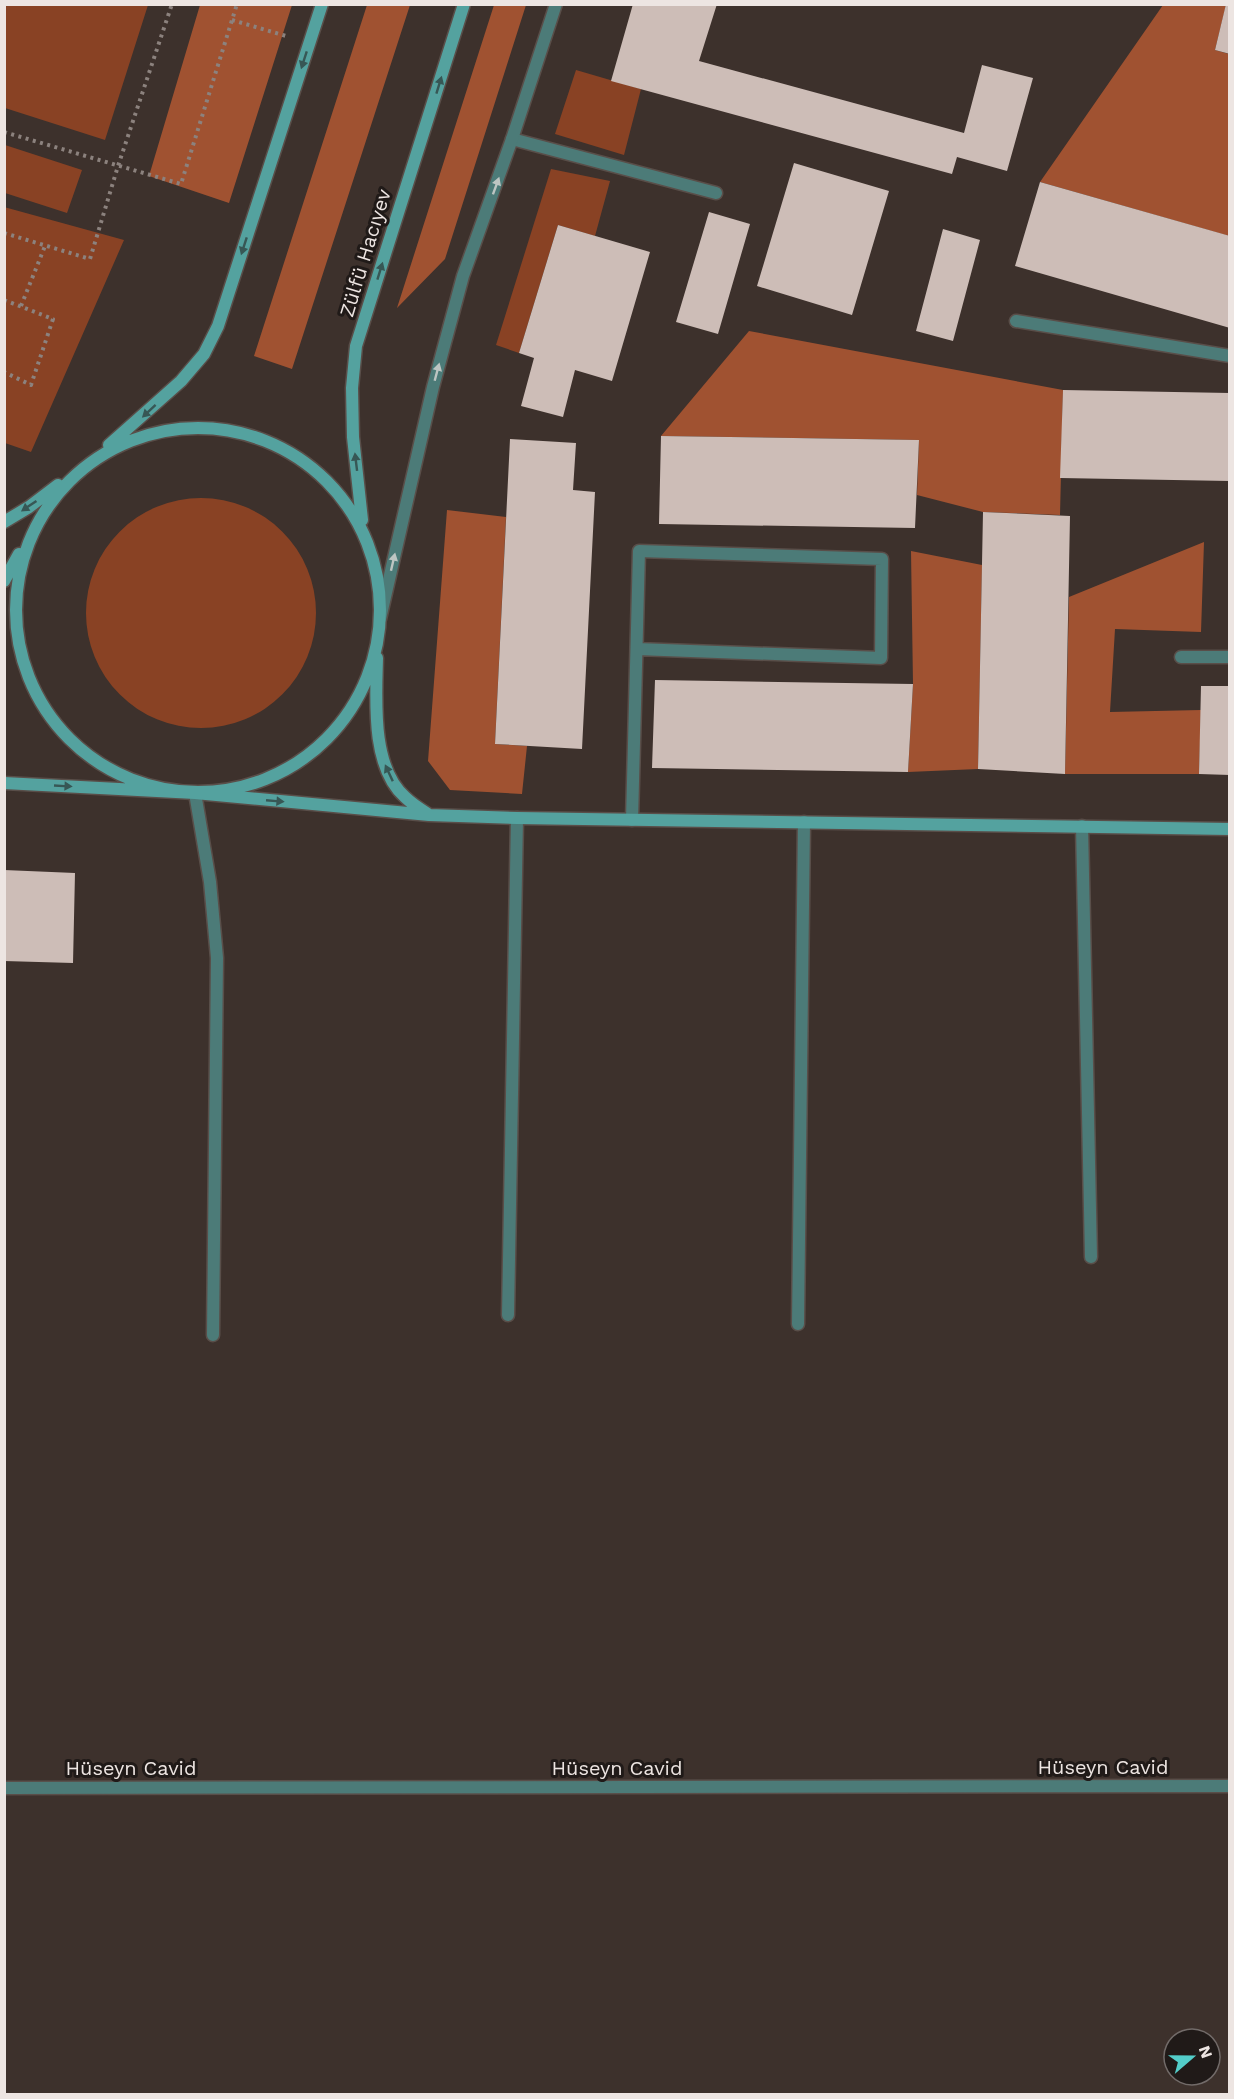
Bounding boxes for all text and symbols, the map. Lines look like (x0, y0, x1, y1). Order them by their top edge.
one-way arrow (299, 51, 308, 69)
one-way arrow (434, 76, 444, 94)
one-way arrow (491, 177, 501, 195)
street label: Zülfü Hacıyev (334, 186, 396, 320)
one-way arrow (238, 237, 248, 255)
one-way arrow (376, 262, 385, 280)
one-way arrow (433, 363, 443, 381)
one-way arrow (141, 404, 156, 418)
one-way arrow (351, 452, 360, 471)
one-way arrow (22, 500, 38, 512)
one-way arrow (389, 553, 399, 571)
one-way arrow (384, 764, 394, 782)
one-way arrow (53, 782, 72, 791)
one-way arrow (265, 796, 284, 806)
street label: Hüseyn Cavid (1038, 1755, 1168, 1779)
street label: Hüseyn Cavid (66, 1756, 196, 1780)
street label: Hüseyn Cavid (552, 1756, 682, 1780)
north arrow (1162, 2027, 1222, 2087)
text: N (1195, 2043, 1217, 2061)

